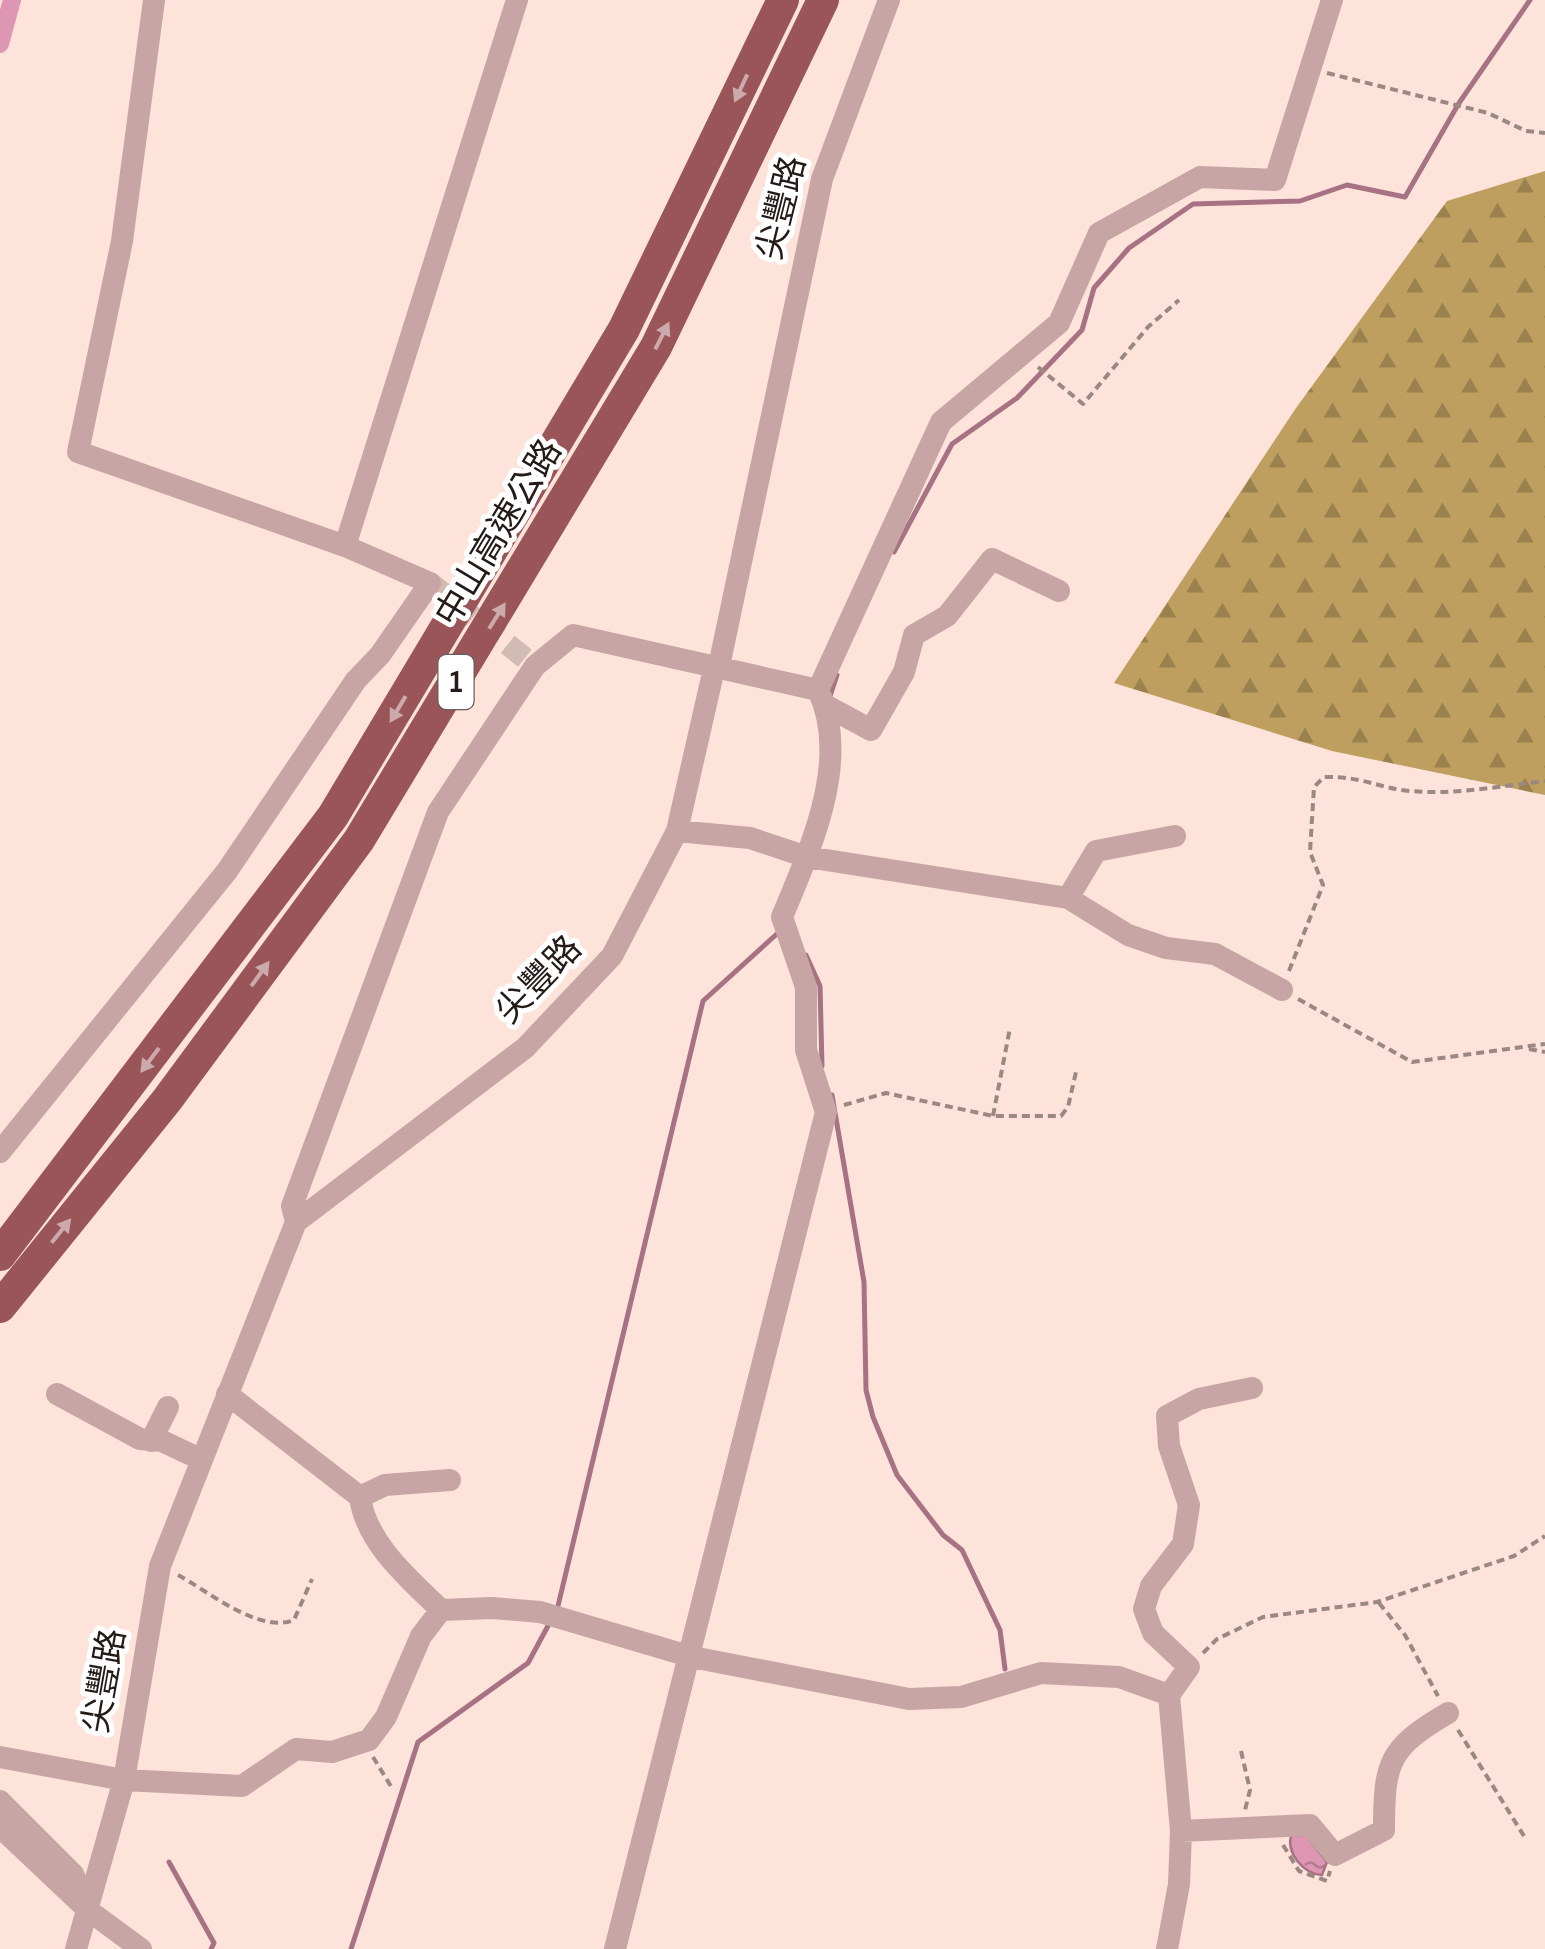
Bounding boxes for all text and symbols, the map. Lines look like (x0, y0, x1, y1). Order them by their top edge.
one-way arrow (733, 74, 750, 103)
street label: 尖豐路 (748, 152, 816, 264)
one-way arrow (653, 321, 670, 350)
street label: 中山高速公路 (426, 432, 572, 634)
one-way arrow (488, 602, 505, 630)
road number: 1 (438, 655, 474, 709)
one-way arrow (390, 695, 407, 723)
street label: 尖豐路 (487, 927, 591, 1033)
one-way arrow (249, 961, 269, 987)
one-way arrow (140, 1047, 160, 1073)
one-way arrow (50, 1219, 71, 1244)
street label: 尖豐路 (75, 1626, 135, 1736)

